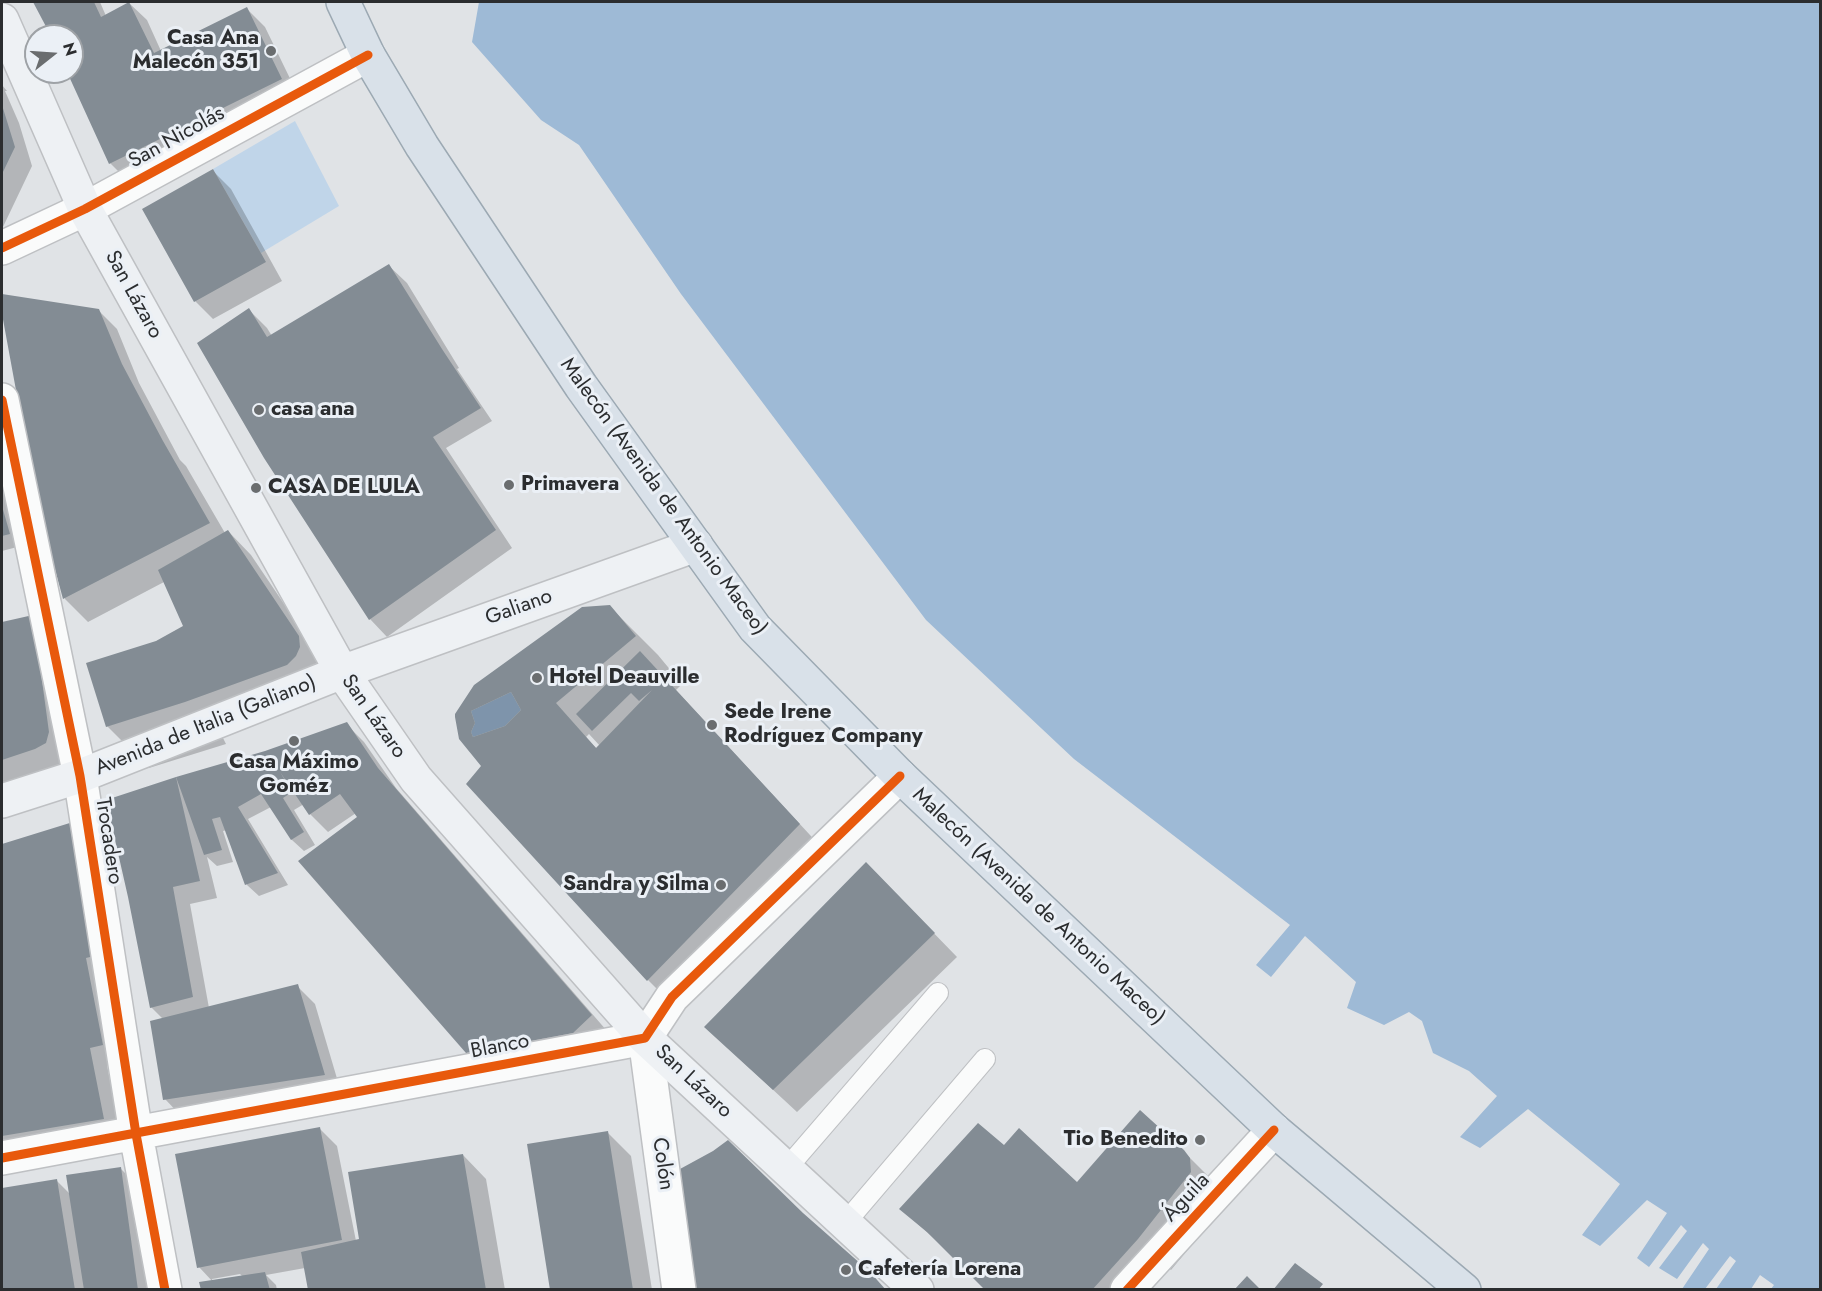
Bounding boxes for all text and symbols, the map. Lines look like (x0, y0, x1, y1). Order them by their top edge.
north arrow (24, 24, 84, 84)
place label: Casa Ana Malecón 351 (133, 26, 259, 76)
text: N (57, 40, 83, 59)
marker: Casa Ana Malecón 351 (264, 44, 278, 58)
street label: San Nicolás (125, 101, 229, 175)
street label: San Lázaro (99, 247, 167, 343)
street label: Malecón (Avenida de Antonio Maceo) (554, 354, 772, 640)
place label: casa ana (271, 397, 355, 423)
marker: casa ana (252, 403, 266, 417)
place label: Primavera (521, 472, 619, 498)
place label: CASA DE LULA (268, 475, 420, 501)
marker: Primavera (502, 478, 516, 492)
marker: CASA DE LULA (249, 481, 263, 495)
street label: Galiano (482, 584, 556, 632)
place label: Hotel Deauville (549, 665, 700, 691)
street label: Avenida de Italia (Galiano) (92, 670, 320, 782)
street label: San Lázaro (335, 670, 411, 764)
marker: Hotel Deauville (530, 671, 544, 685)
place label: Sede Irene Rodríguez Company (724, 700, 923, 750)
marker: Sede Irene Rodríguez Company (705, 718, 719, 732)
marker: Casa Máximo Goméz (287, 734, 301, 748)
place label: Casa Máximo Goméz (229, 750, 359, 800)
street label: Malecón (Avenida de Antonio Maceo) (906, 783, 1170, 1031)
street label: Trocadero (89, 796, 127, 886)
place label: Sandra y Silma (563, 872, 709, 898)
marker: Sandra y Silma (714, 878, 728, 892)
street label: Blanco (469, 1029, 531, 1065)
street label: San Lázaro (649, 1040, 737, 1124)
place label: Tio Benedito (1064, 1127, 1188, 1153)
marker: Tio Benedito (1193, 1133, 1207, 1147)
street label: Colón (646, 1136, 678, 1192)
street label: Águila (1158, 1168, 1216, 1228)
place label: Cafetería Lorena (858, 1257, 1021, 1283)
marker: Cafetería Lorena (839, 1263, 853, 1277)

